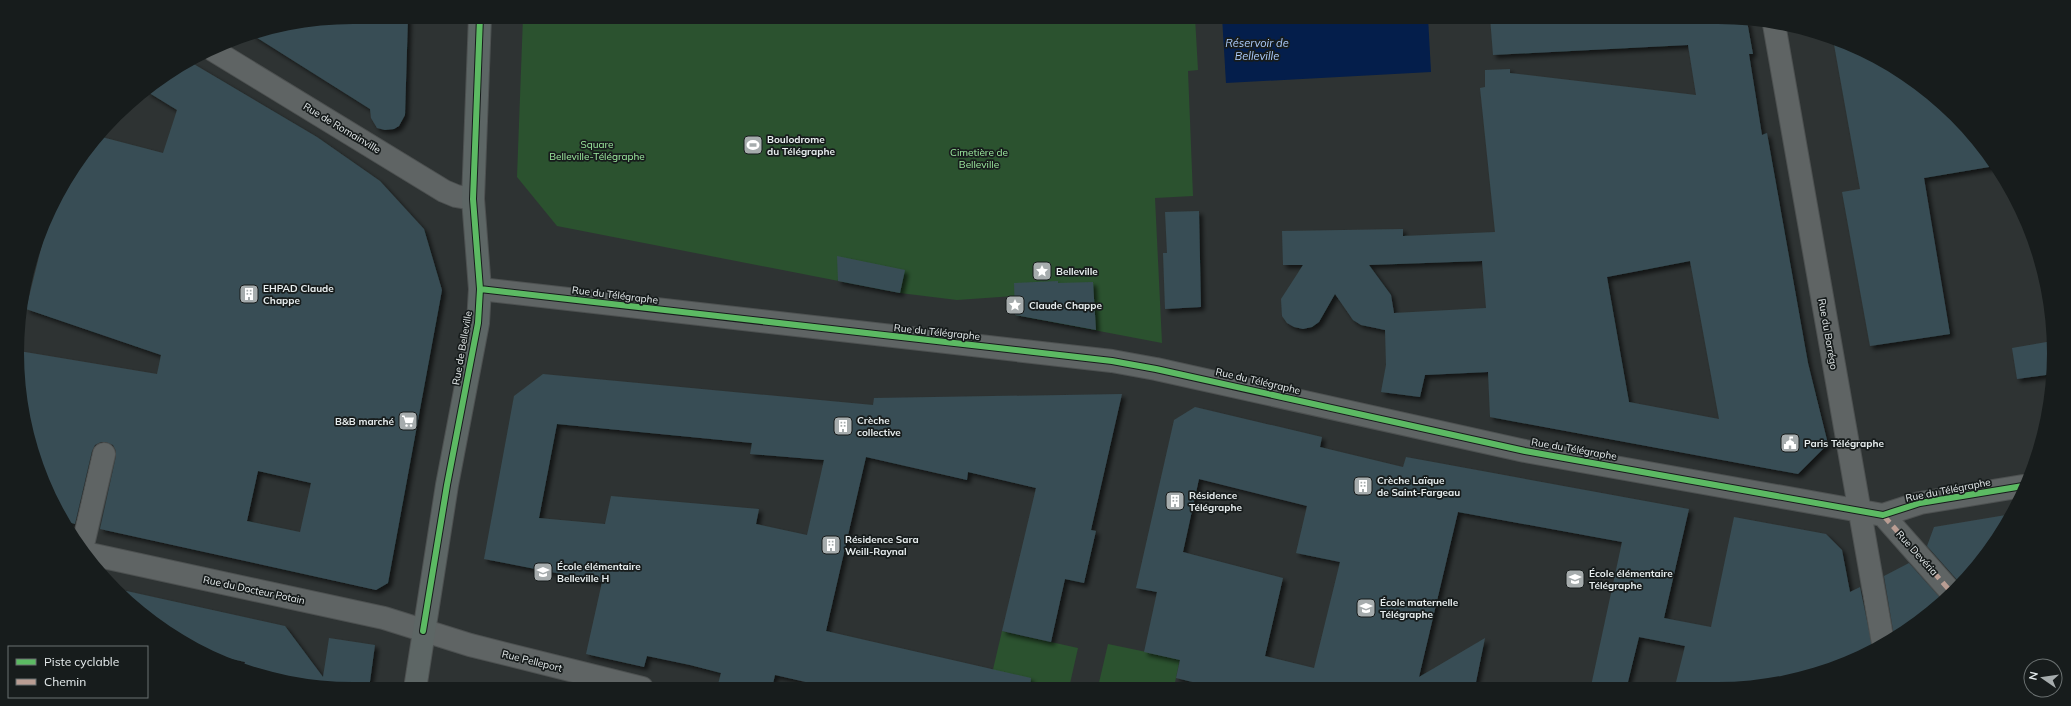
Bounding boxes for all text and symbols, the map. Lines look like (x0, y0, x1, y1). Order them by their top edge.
water label: Réservoir de Belleville (1225, 36, 1289, 63)
street label: Rue de Romainville (301, 100, 383, 156)
place label: Boulodrome du Télégraphe (767, 133, 835, 158)
sports icon: Boulodrome du Télégraphe (742, 134, 764, 156)
park label: Square Belleville-Télégraphe (549, 138, 645, 163)
park label: Cimetière de Belleville (950, 146, 1008, 171)
place icon: Belleville (1031, 260, 1053, 282)
place label: Belleville (1056, 265, 1098, 278)
place label: EHPAD Claude Chappe (263, 282, 334, 307)
building icon: EHPAD Claude Chappe (238, 283, 260, 305)
street label: Rue du Télégraphe (571, 283, 659, 307)
place icon: Claude Chappe (1004, 294, 1026, 316)
street label: Rue du Borrégo (1815, 297, 1841, 371)
place label: Claude Chappe (1029, 299, 1103, 312)
street label: Rue de Belleville (449, 310, 475, 386)
street label: Rue du Télégraphe (893, 321, 981, 343)
street label: Rue du Télégraphe (1214, 365, 1302, 397)
supermarket icon: B&B marché (397, 410, 419, 432)
place label: Crèche collective (857, 414, 901, 439)
place label: B&B marché (335, 415, 395, 428)
building icon: Crèche collective (832, 415, 854, 437)
public building icon: Paris Télégraphe (1779, 432, 1801, 454)
street label: Rue du Télégraphe (1530, 435, 1618, 463)
place label: Paris Télégraphe (1804, 437, 1884, 450)
place label: Crèche Laïque de Saint-Fargeau (1377, 474, 1460, 499)
building icon: Crèche Laïque de Saint-Fargeau (1352, 475, 1374, 497)
street label: Rue du Télégraphe (1904, 475, 1992, 505)
place label: Résidence Télégraphe (1189, 489, 1243, 514)
building icon: Résidence Télégraphe (1164, 490, 1186, 512)
street label: Rue Devéria (1893, 528, 1941, 578)
place label: Résidence Sara Weill-Raynal (845, 533, 919, 558)
building icon: Résidence Sara Weill-Raynal (820, 534, 842, 556)
place label: École élémentaire Belleville H (557, 560, 641, 585)
school or university icon: École élémentaire Belleville H (532, 561, 554, 583)
place label: École élémentaire Télégraphe (1589, 567, 1673, 592)
school or university icon: École élémentaire Télégraphe (1564, 568, 1586, 590)
street label: Rue du Docteur Potain (202, 573, 306, 607)
place label: École maternelle Télégraphe (1380, 596, 1459, 621)
school or university icon: École maternelle Télégraphe (1355, 597, 1377, 619)
legend (8, 646, 148, 698)
street label: Rue Pelleport (500, 647, 564, 675)
text: Piste cyclable (44, 654, 119, 669)
north arrow (2023, 658, 2063, 698)
text: N (2026, 670, 2041, 681)
text: Chemin (44, 674, 86, 689)

